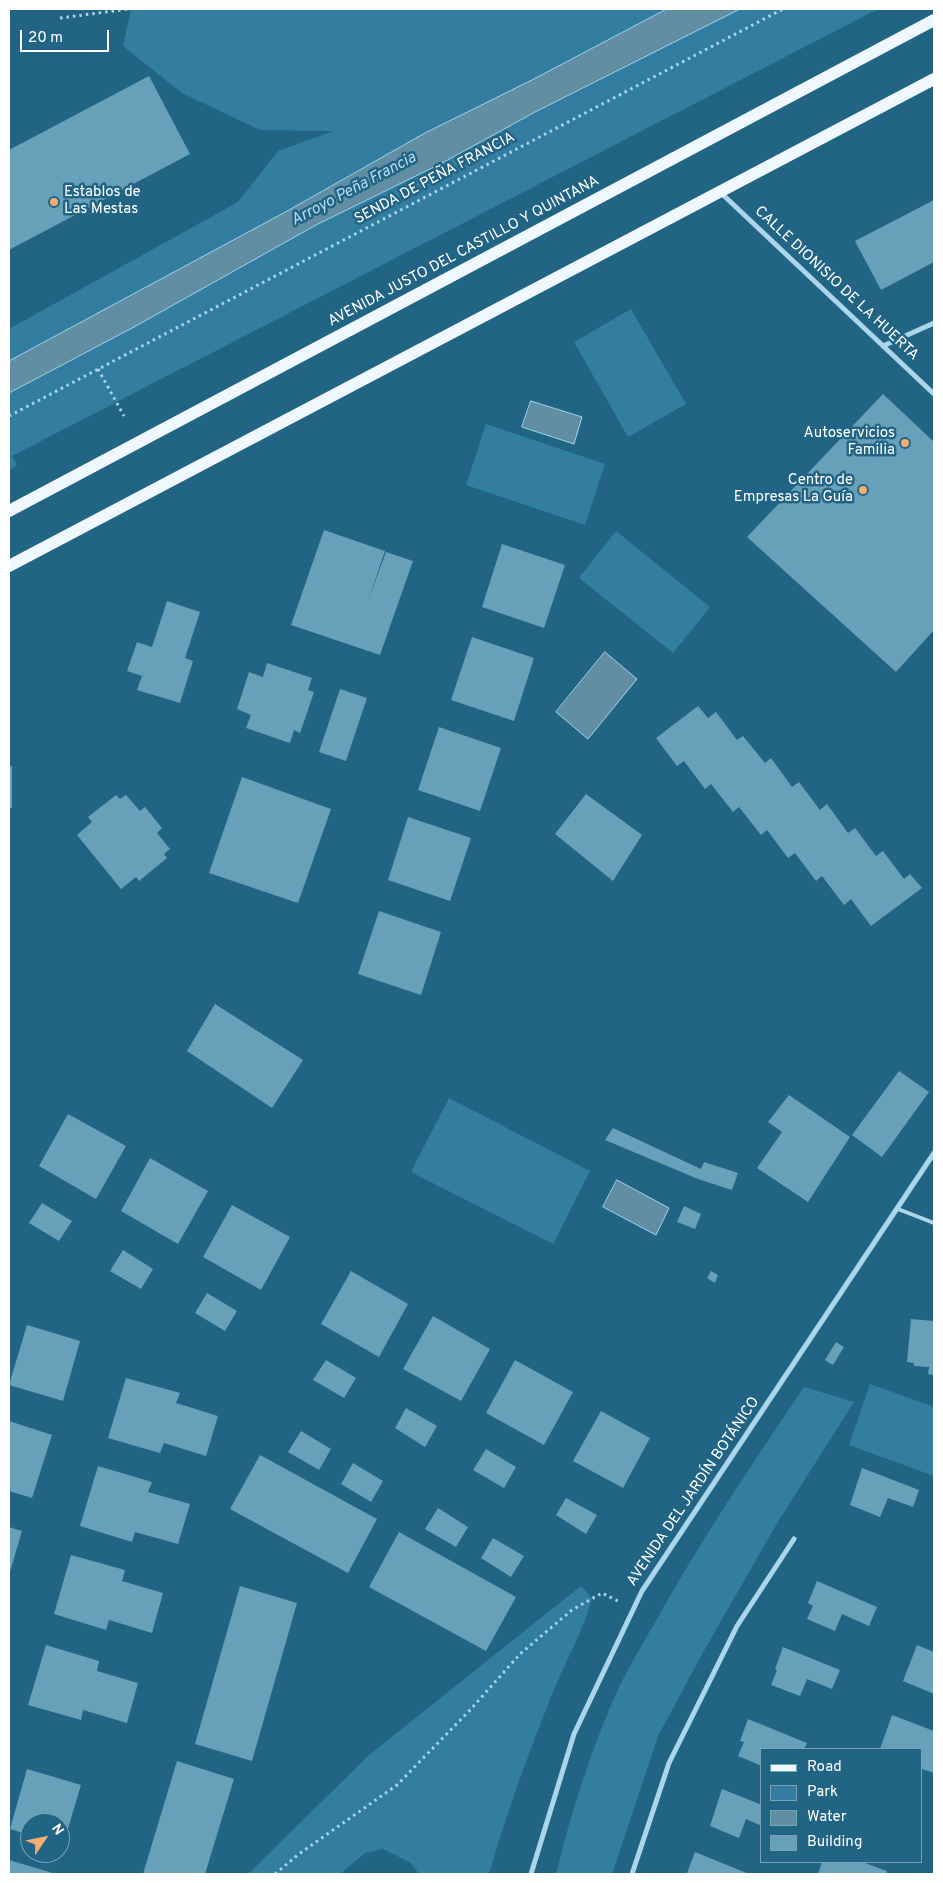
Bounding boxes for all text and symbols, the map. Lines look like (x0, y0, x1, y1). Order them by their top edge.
scale bar (22, 20, 111, 52)
text: 20 m (28, 29, 63, 48)
street label: SENDA DE PEÑA FRANCIA (352, 129, 518, 229)
water label: Arroyo Peña Francia (288, 149, 420, 231)
street label: AVENIDA JUSTO DEL CASTILLO Y QUINTANA (325, 173, 603, 331)
place label: Establos de Las Mestas (64, 184, 141, 219)
marker: Establos de Las Mestas (48, 196, 60, 208)
street label: CALLE DIONISIO DE LA HUERTA (750, 203, 922, 365)
place label: Autoservicios Familia (804, 425, 895, 460)
marker: Autoservicios Familia (899, 437, 911, 449)
place label: Centro de Empresas La Guía (734, 472, 853, 507)
marker: Centro de Empresas La Guía (857, 484, 869, 496)
street label: AVENIDA DEL JARDÍN BOTÁNICO (624, 1394, 764, 1590)
legend (760, 1748, 923, 1863)
text: Road (807, 1758, 842, 1777)
text: Park (807, 1783, 838, 1802)
text: Water (807, 1808, 846, 1827)
north arrow (20, 1813, 70, 1863)
text: N (47, 1821, 67, 1839)
text: Building (807, 1833, 862, 1852)

